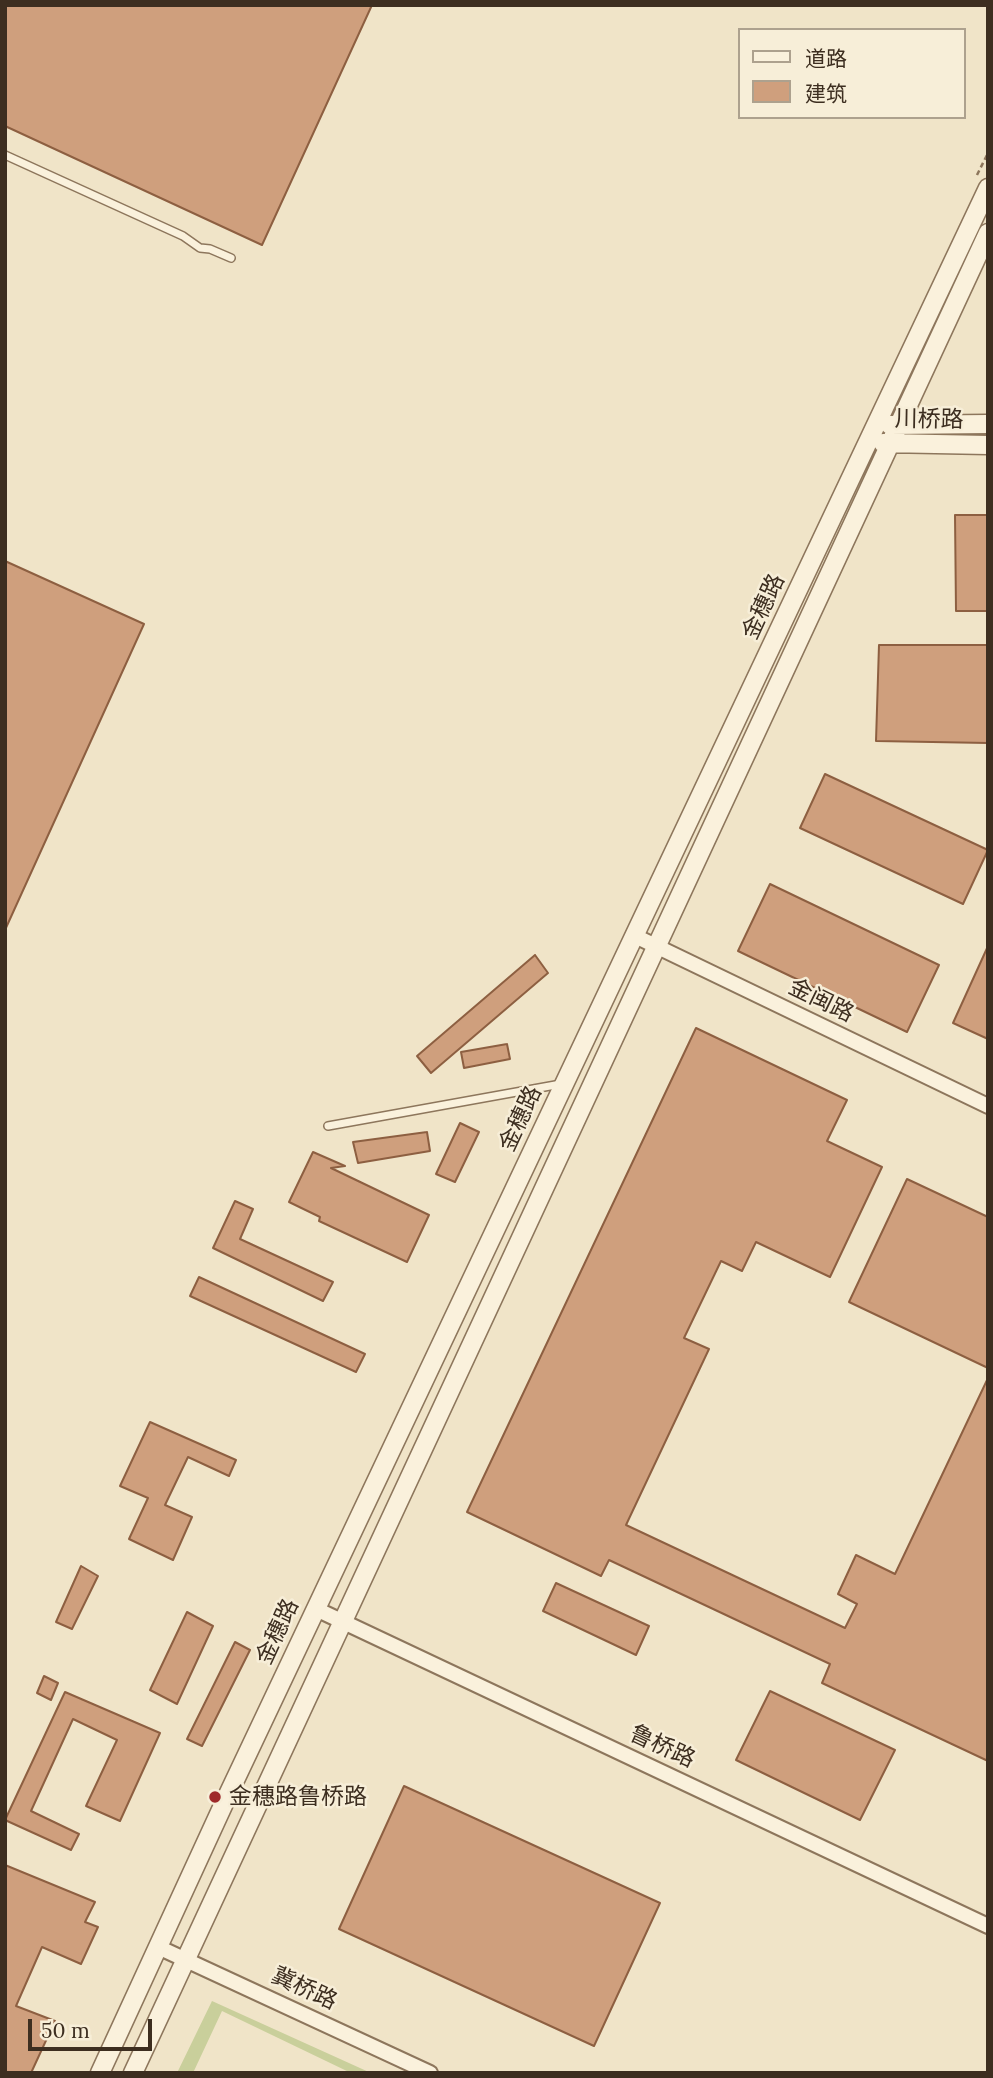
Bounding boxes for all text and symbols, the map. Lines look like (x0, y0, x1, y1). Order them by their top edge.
legend (738, 28, 965, 119)
text: 道路 (805, 45, 847, 72)
text: 建筑 (805, 80, 847, 107)
street label: 川桥路 (894, 406, 964, 434)
street label: 金穗路 (737, 570, 791, 644)
street label: 金闽路 (784, 973, 858, 1029)
street label: 金穗路 (494, 1082, 548, 1156)
street label: 金穗路 (251, 1595, 305, 1669)
street label: 鲁桥路 (625, 1720, 699, 1774)
place label: 金穗路鲁桥路 (229, 1783, 367, 1811)
marker: 金穗路鲁桥路 (207, 1789, 223, 1805)
street label: 冀桥路 (267, 1962, 341, 2016)
scale bar (32, 2004, 156, 2048)
text: 50 m (41, 2017, 90, 2044)

